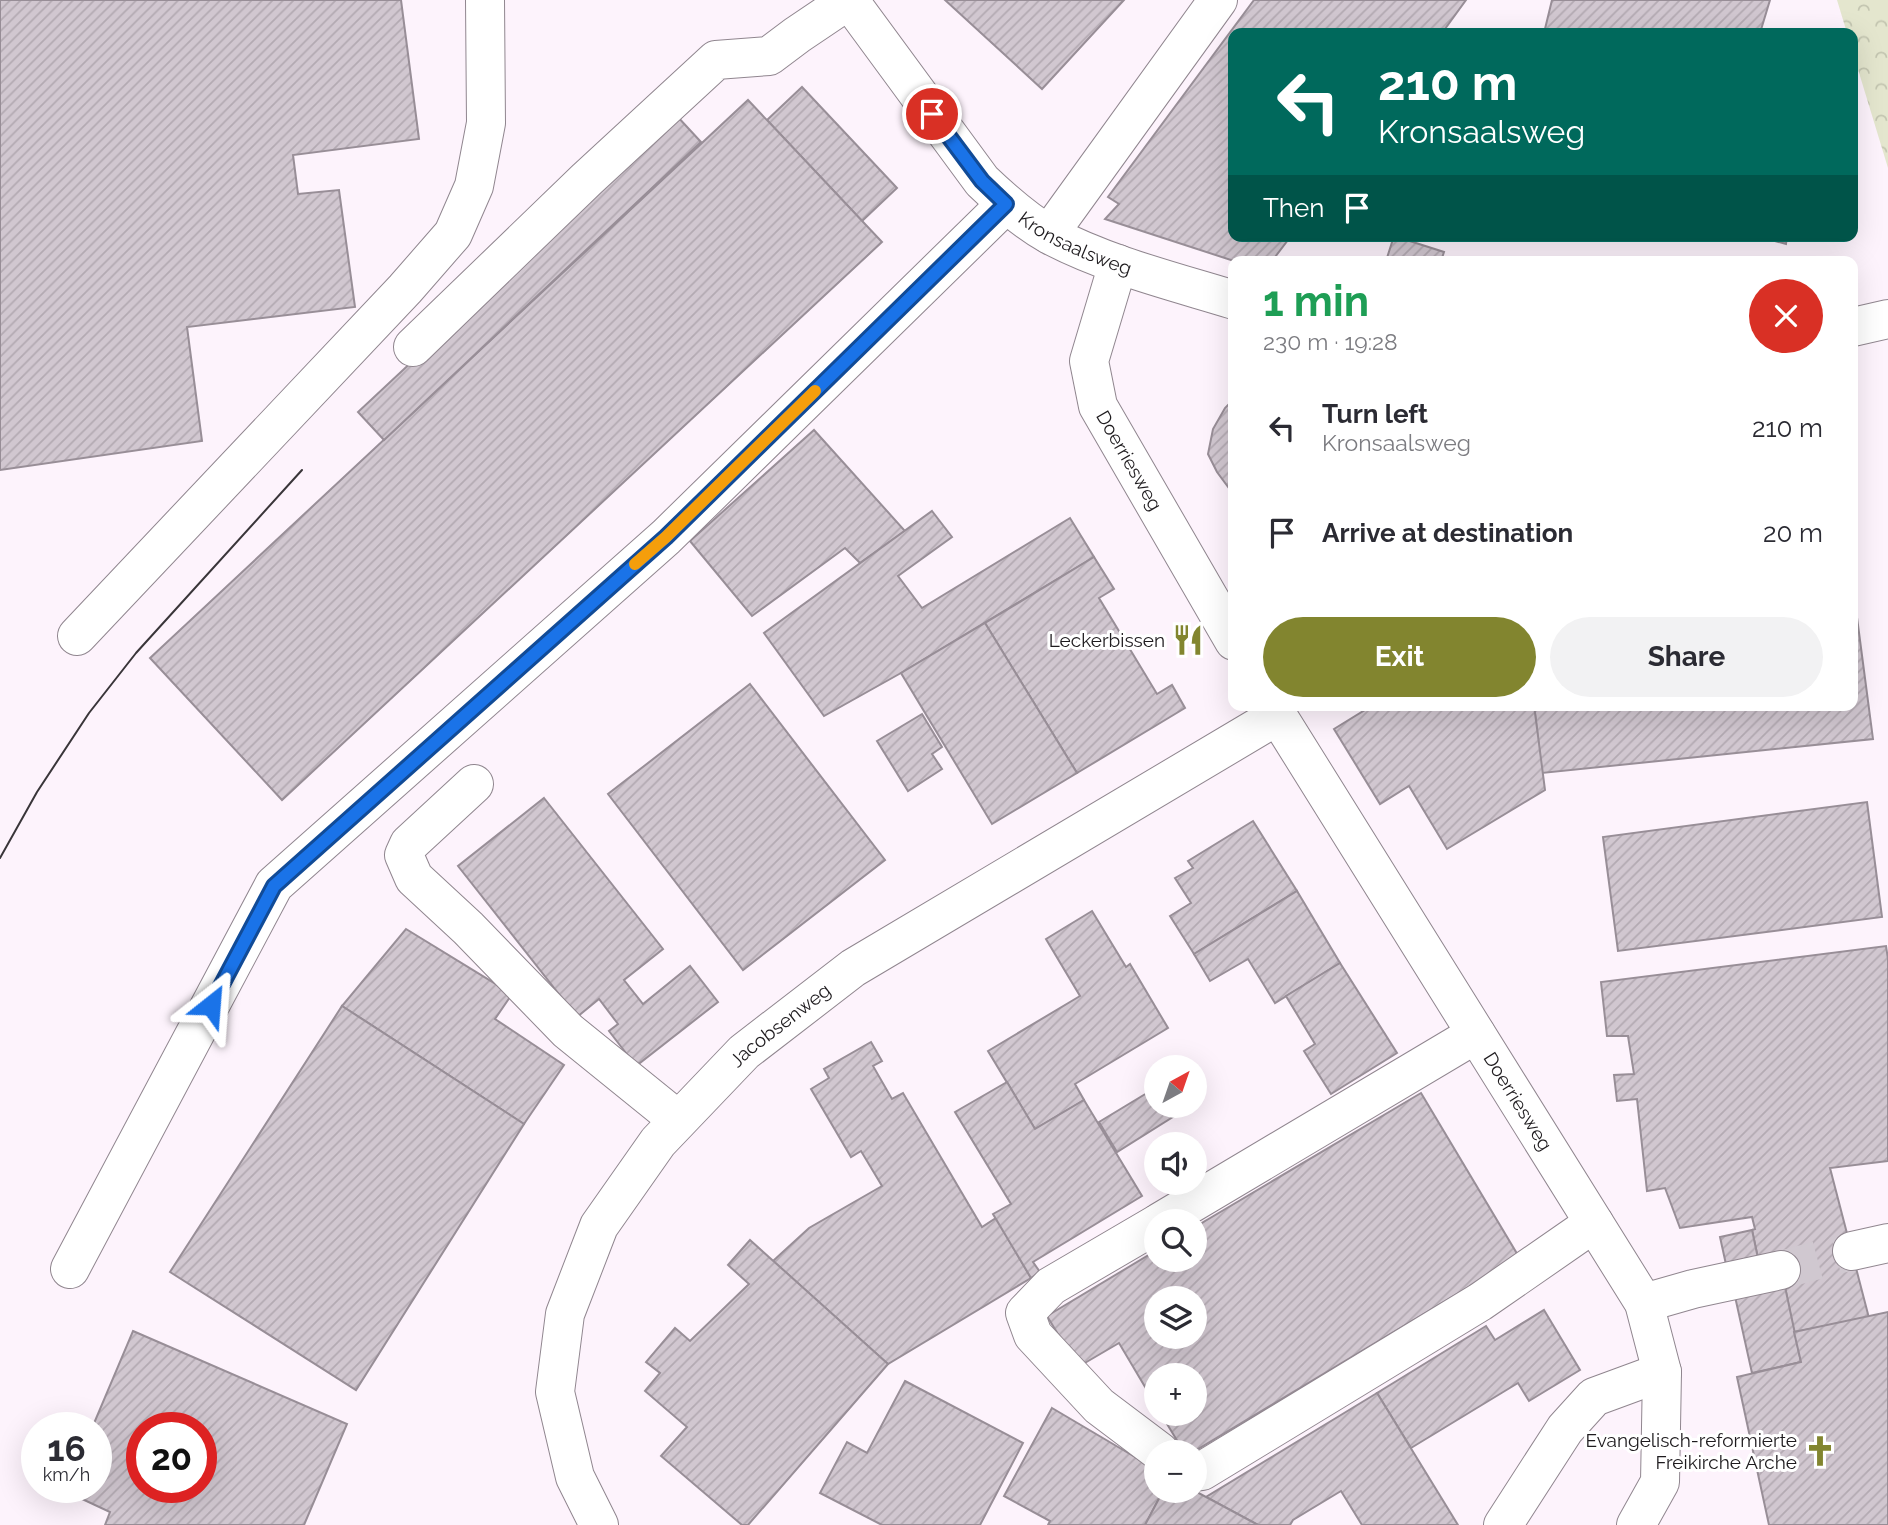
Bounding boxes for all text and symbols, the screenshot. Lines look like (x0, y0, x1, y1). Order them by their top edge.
text: 210 m (1378, 54, 1517, 111)
icon: left (1263, 56, 1354, 147)
pin (902, 84, 962, 144)
icon: arrive (913, 95, 951, 133)
text: Kronsaalsweg (1378, 113, 1585, 150)
icon: arrive (1338, 189, 1376, 227)
text: Then (1263, 193, 1324, 223)
street label: Kronsaalsweg (1014, 207, 1135, 279)
text: 1 min (1263, 277, 1369, 326)
button: close (1749, 279, 1823, 353)
text: 230 m · 19:28 (1263, 328, 1398, 355)
text: Turn left (1322, 399, 1428, 429)
street label: Doerriesweg (1092, 407, 1167, 514)
icon: left (1263, 409, 1301, 447)
text: 210 m (1752, 413, 1823, 443)
text: Kronsaalsweg (1322, 429, 1471, 456)
icon: arrive (1263, 514, 1301, 552)
text: Arrive at destination (1322, 518, 1573, 548)
text: 20 m (1763, 518, 1823, 548)
button: Exit (1263, 617, 1536, 697)
button: Share (1550, 617, 1823, 697)
restaurant icon: Leckerbissen (1171, 623, 1205, 657)
place label: Leckerbissen (1049, 629, 1165, 651)
position arrow (174, 968, 248, 1042)
street label: Jacobsenweg (725, 979, 835, 1071)
street label: Doerriesweg (1479, 1048, 1557, 1154)
north arrow (1144, 1055, 1208, 1118)
map controls (1144, 1055, 1207, 1503)
button: sound (1144, 1132, 1207, 1195)
button: search (1144, 1209, 1207, 1272)
button: layers (1144, 1286, 1207, 1349)
button: + (1144, 1363, 1207, 1426)
speed limit sign: 20 (126, 1412, 217, 1503)
text: 16 (47, 1428, 86, 1469)
place label: Evangelisch-reformierte Freikirche Arche (1585, 1429, 1797, 1473)
church icon: Evangelisch-reformierte Freikirche Arche (1803, 1434, 1837, 1468)
button: − (1144, 1440, 1207, 1503)
text: km/h (43, 1464, 90, 1485)

